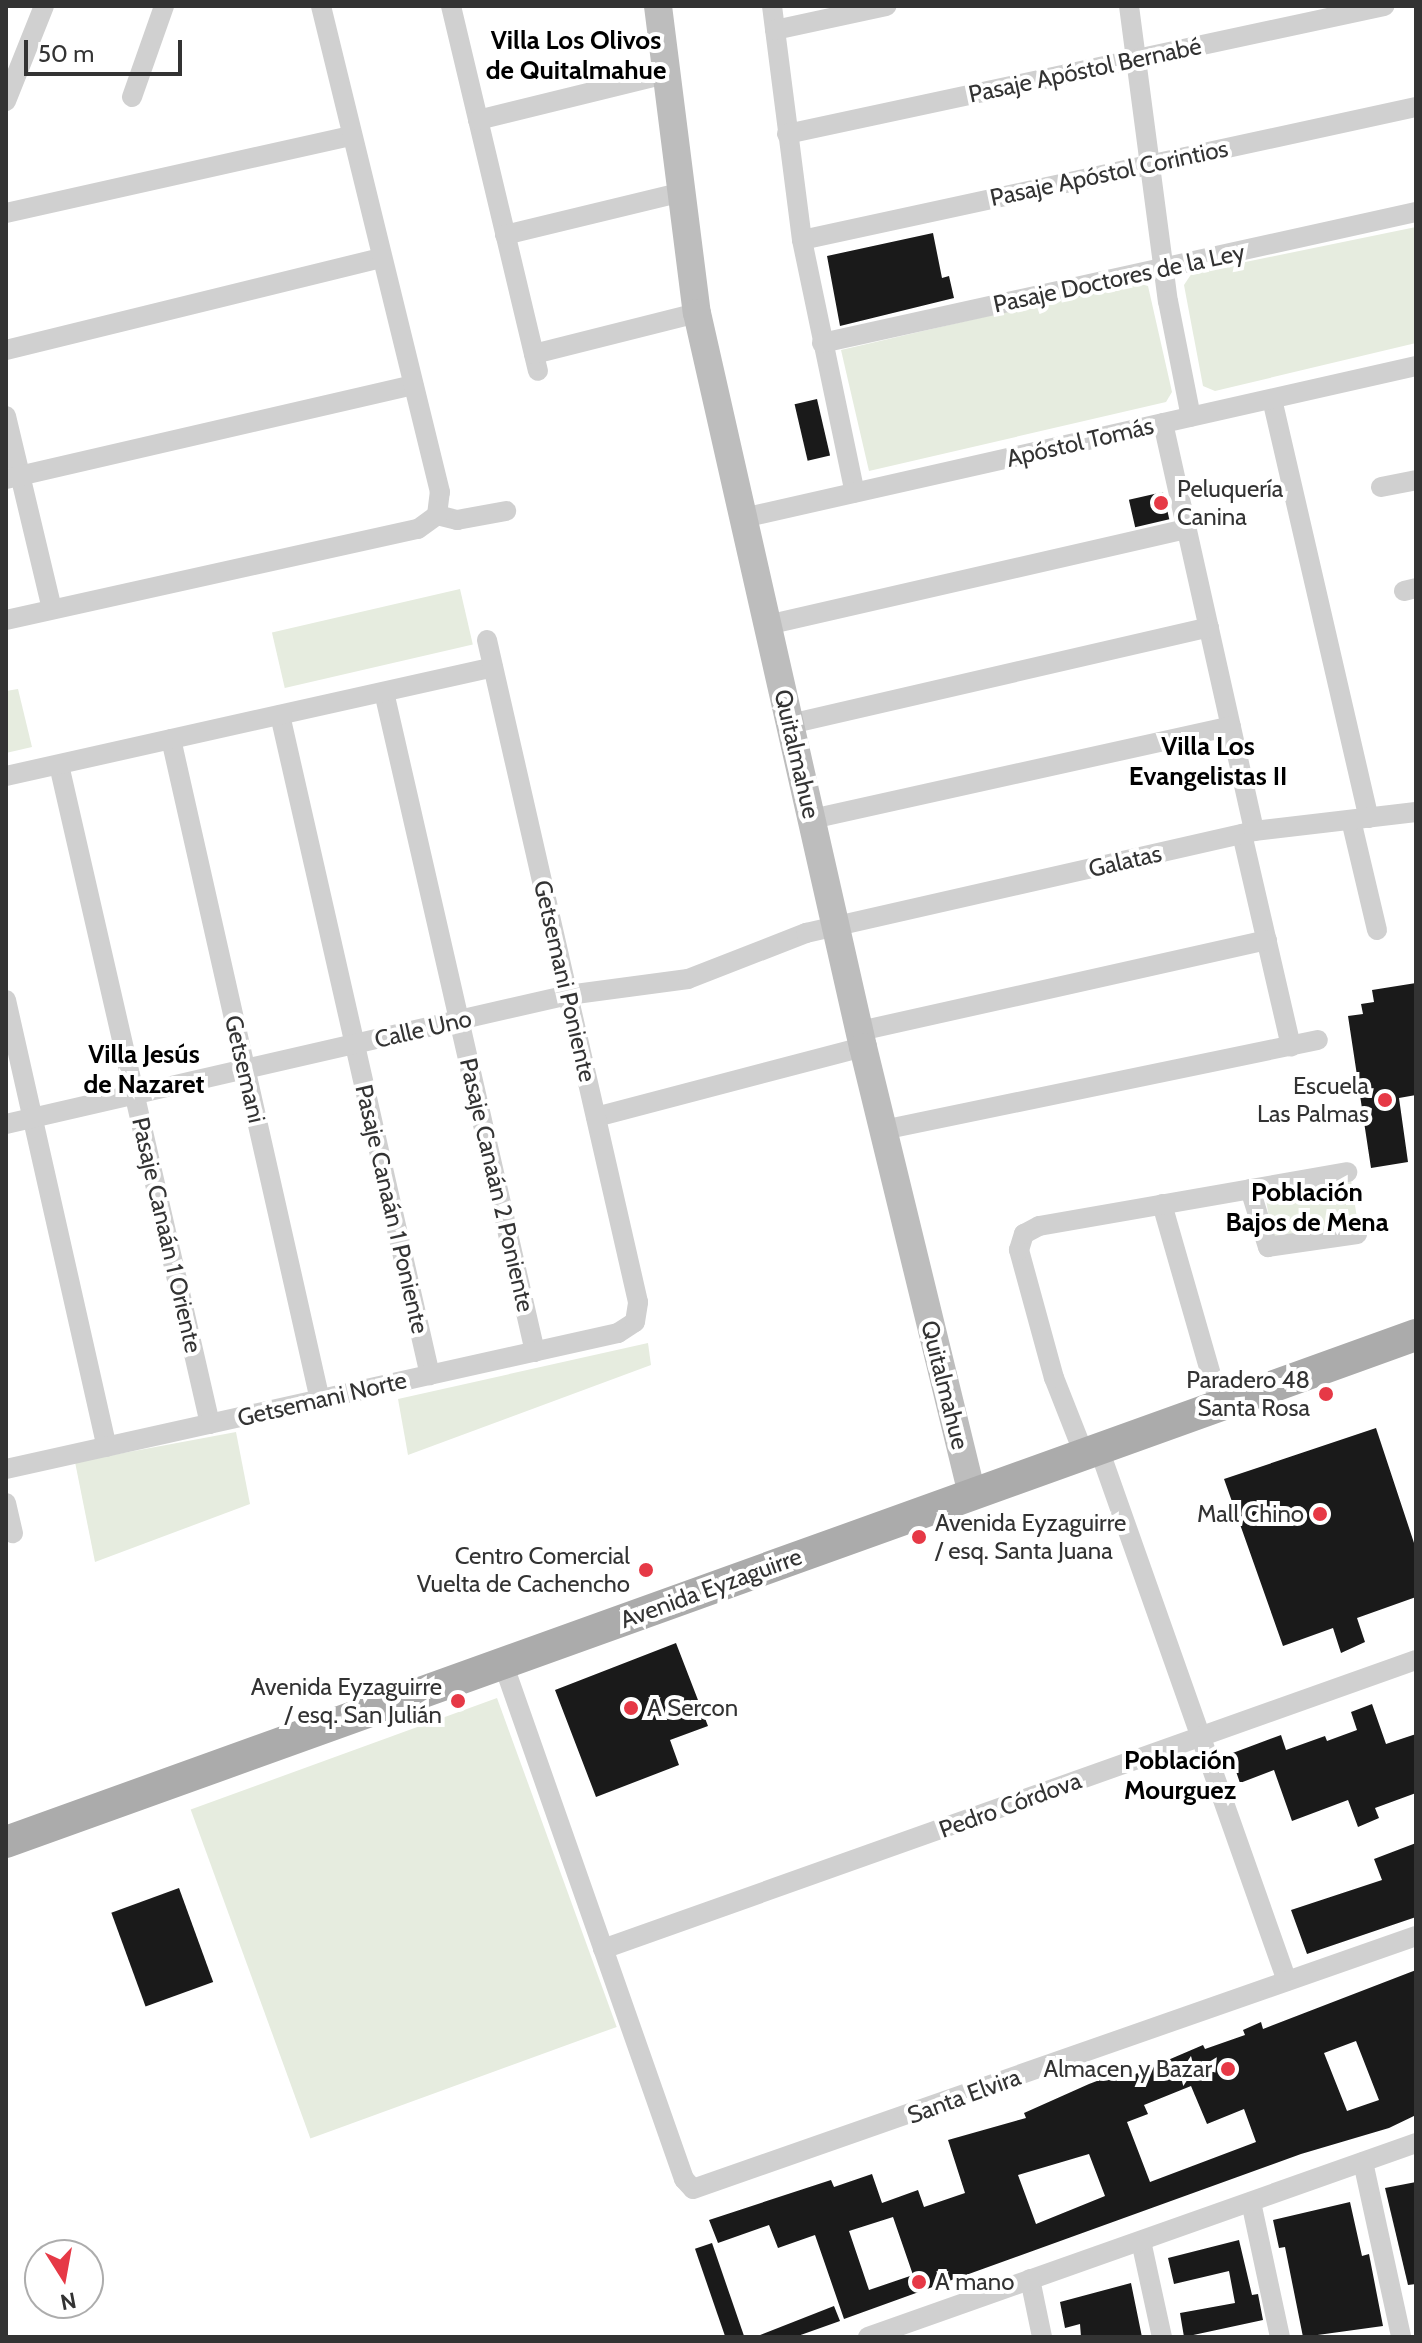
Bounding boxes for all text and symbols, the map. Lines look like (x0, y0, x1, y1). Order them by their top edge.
scale bar (28, 24, 186, 74)
district label: Villa Los Olivos de Quitalmahue (486, 25, 666, 86)
street label: Pasaje Apóstol Bernabé (966, 31, 1204, 109)
text: 50 m (38, 39, 94, 68)
street label: Pasaje Apóstol Corintios (987, 134, 1231, 212)
street label: Pasaje Doctores de la Ley (991, 237, 1247, 319)
street label: Apóstol Tomás (1004, 411, 1156, 473)
place label: Peluquería Canina (1177, 475, 1283, 531)
marker: Peluquería Canina (1152, 494, 1170, 512)
street label: Quitalmahue (768, 687, 826, 821)
district label: Villa Los Evangelistas II (1129, 731, 1287, 792)
street label: Galatas (1086, 839, 1164, 883)
street label: Getsemani Poniente (528, 877, 602, 1085)
street label: Calle Uno (372, 1004, 474, 1054)
street label: Getsemani (219, 1012, 271, 1126)
district label: Villa Jesús de Nazaret (83, 1039, 205, 1100)
street label: Pasaje Canaán 2 Poniente (454, 1055, 540, 1315)
place label: Escuela Las Palmas (1257, 1072, 1369, 1128)
street label: Pasaje Canaán 1 Poniente (349, 1082, 435, 1336)
marker: Escuela Las Palmas (1376, 1091, 1394, 1109)
street label: Pasaje Canaán 1 Oriente (126, 1114, 208, 1356)
district label: Población Bajos de Mena (1225, 1177, 1389, 1238)
street label: Quitalmahue (915, 1318, 975, 1452)
street label: Getsemani Norte (235, 1366, 409, 1432)
place label: Paradero 48 Santa Rosa (1186, 1366, 1310, 1422)
marker: Paradero 48 Santa Rosa (1317, 1385, 1335, 1403)
place label: Mall Chino (1197, 1500, 1304, 1528)
marker: Mall Chino (1311, 1505, 1329, 1523)
place label: Avenida Eyzaguirre / esq. Santa Juana (935, 1509, 1126, 1565)
marker: Avenida Eyzaguirre / esq. Santa Juana (910, 1528, 928, 1546)
place label: Centro Comercial Vuelta de Cachencho (417, 1542, 630, 1598)
street label: Avenida Eyzaguirre (616, 1542, 806, 1634)
marker: Centro Comercial Vuelta de Cachencho (637, 1561, 655, 1579)
place label: Avenida Eyzaguirre / esq. San Julián (251, 1673, 442, 1729)
marker: Avenida Eyzaguirre / esq. San Julián (449, 1692, 467, 1710)
place label: A Sercon (647, 1694, 738, 1722)
marker: A Sercon (622, 1699, 640, 1717)
district label: Población Mourguez (1124, 1745, 1236, 1806)
street label: Pedro Córdova (935, 1766, 1085, 1844)
place label: Almacen y Bazar (1044, 2055, 1212, 2083)
marker: Almacen y Bazar (1219, 2060, 1237, 2078)
street label: Santa Elvira (903, 2062, 1025, 2130)
north arrow (24, 2239, 104, 2319)
place label: A mano (935, 2268, 1014, 2296)
marker: A mano (910, 2273, 928, 2291)
text: N (58, 2286, 79, 2316)

